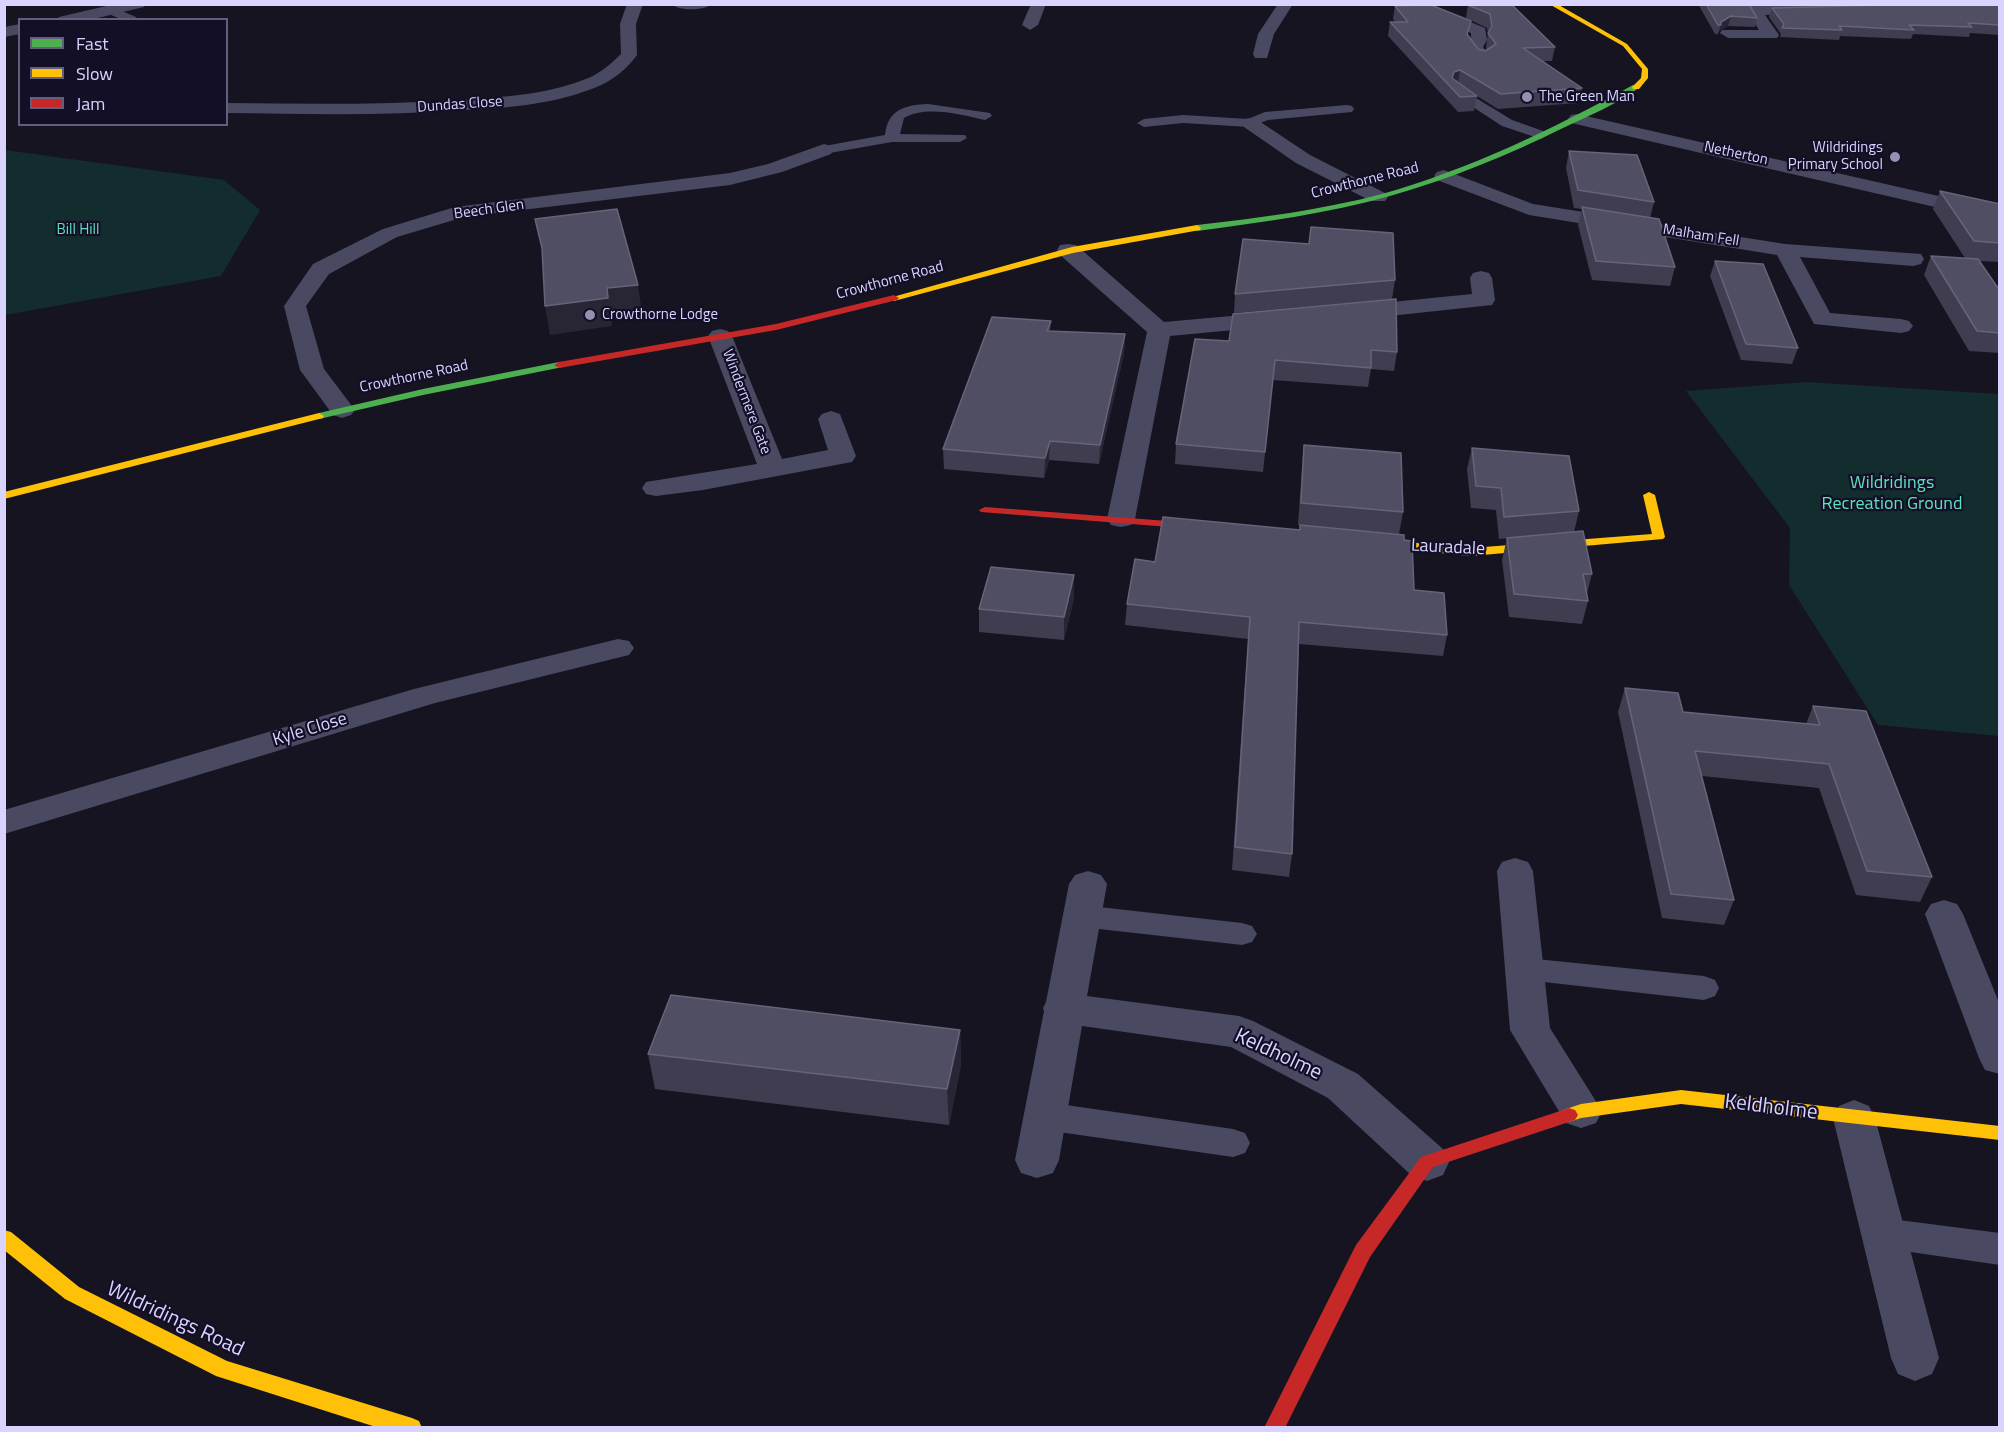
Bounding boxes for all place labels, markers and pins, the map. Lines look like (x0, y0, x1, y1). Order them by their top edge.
place label: The Green Man (1539, 88, 1635, 106)
marker: The Green Man (1520, 90, 1534, 104)
place label: Wildridings Primary School (1788, 139, 1883, 174)
marker: Wildridings Primary School (1888, 150, 1902, 164)
place label: Crowthorne Lodge (602, 306, 718, 324)
marker: Crowthorne Lodge (583, 308, 597, 322)

